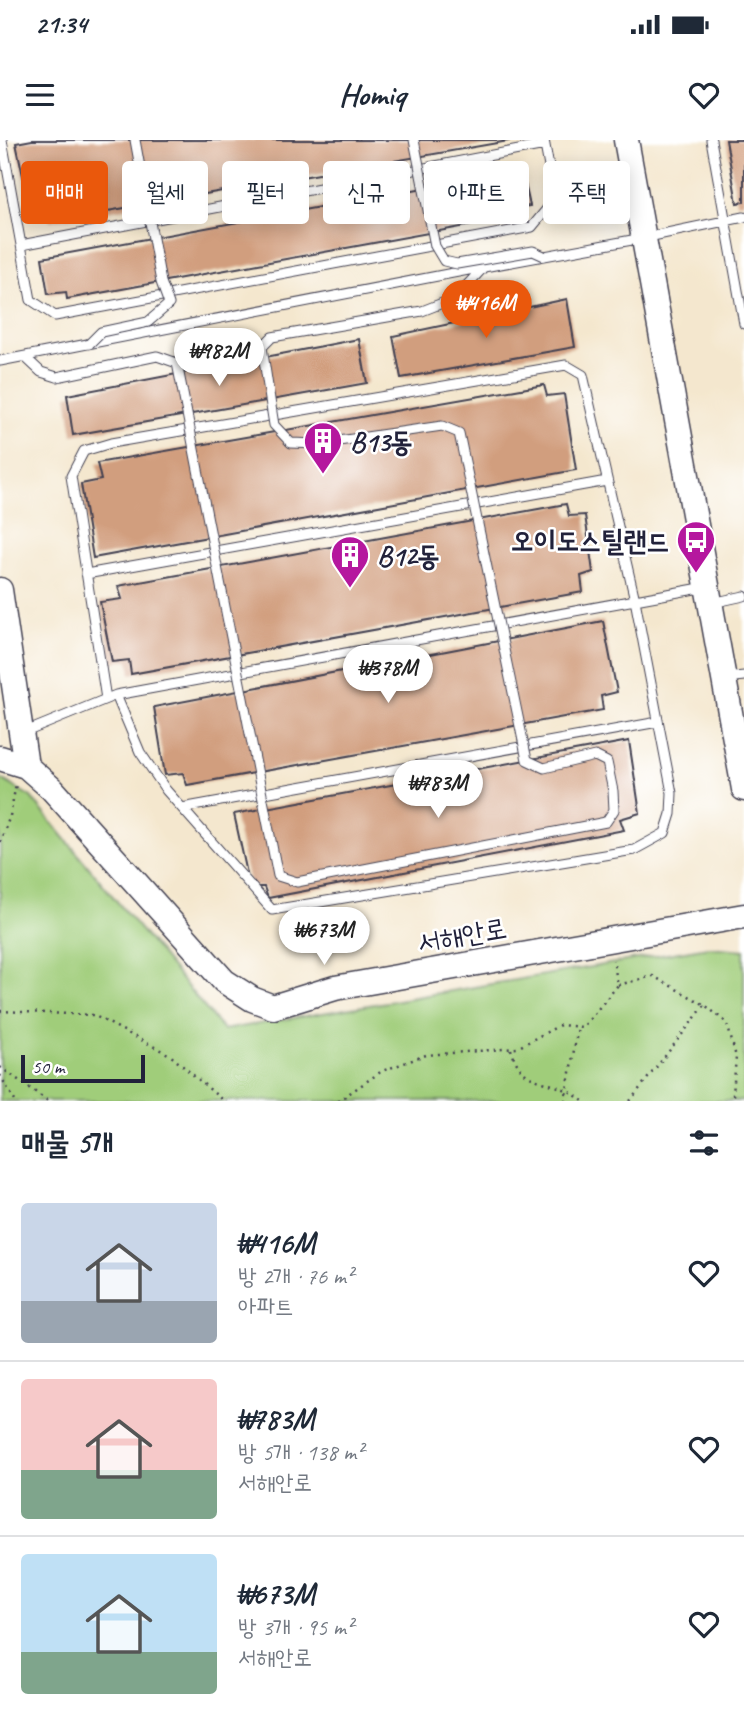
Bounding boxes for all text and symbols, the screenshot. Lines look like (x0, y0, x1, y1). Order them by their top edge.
text: 21:34 (35, 8, 87, 41)
text: Homiq (339, 74, 405, 115)
icon: menu (21, 76, 59, 114)
icon: heart (685, 76, 723, 114)
chip: 매매 (21, 161, 108, 224)
chip: 월세 (122, 161, 208, 224)
chip: 필터 (222, 161, 309, 224)
chip: 신규 (323, 161, 410, 224)
chip: 아파트 (424, 161, 529, 224)
chip: 주택 (543, 161, 630, 224)
pin: ₩416M (437, 280, 535, 340)
text: ₩416M (457, 288, 515, 317)
pin: ₩982M (170, 328, 268, 388)
text: ₩982M (190, 336, 248, 365)
building icon: B13동 (302, 420, 344, 475)
place label: B13동 (350, 424, 412, 459)
bus stop icon: 오이도스틸랜드 (675, 519, 717, 574)
place label: 오이도스틸랜드 (511, 523, 669, 558)
building icon: B12동 (329, 534, 371, 589)
place label: B12동 (377, 538, 439, 573)
pin: ₩378M (339, 645, 437, 705)
text: ₩378M (359, 653, 417, 682)
pin: ₩783M (389, 760, 487, 820)
text: ₩783M (409, 768, 467, 797)
pin: ₩673M (275, 908, 373, 967)
street label: 서해안로 (415, 910, 509, 960)
text: ₩673M (295, 915, 353, 944)
scale bar (21, 1052, 145, 1084)
text: 50 m (32, 1055, 64, 1079)
text: 매물 5개 (21, 1124, 114, 1162)
icon: filters (685, 1124, 723, 1162)
text: ₩416M (238, 1224, 315, 1262)
icon: home (77, 1231, 161, 1315)
icon: heart (685, 1254, 723, 1292)
text: 방 2개 · 76 m² (238, 1262, 353, 1291)
text: 아파트 (238, 1292, 294, 1321)
text: ₩783M (238, 1400, 314, 1438)
icon: home (77, 1407, 161, 1491)
icon: heart (685, 1430, 723, 1468)
text: 방 5개 · 138 m² (238, 1438, 363, 1467)
text: 서해안로 (238, 1468, 312, 1497)
text: ₩673M (238, 1575, 314, 1613)
icon: home (77, 1582, 161, 1666)
icon: heart (685, 1605, 723, 1643)
text: 방 3개 · 95 m² (238, 1613, 353, 1642)
text: 서해안로 (238, 1643, 312, 1672)

